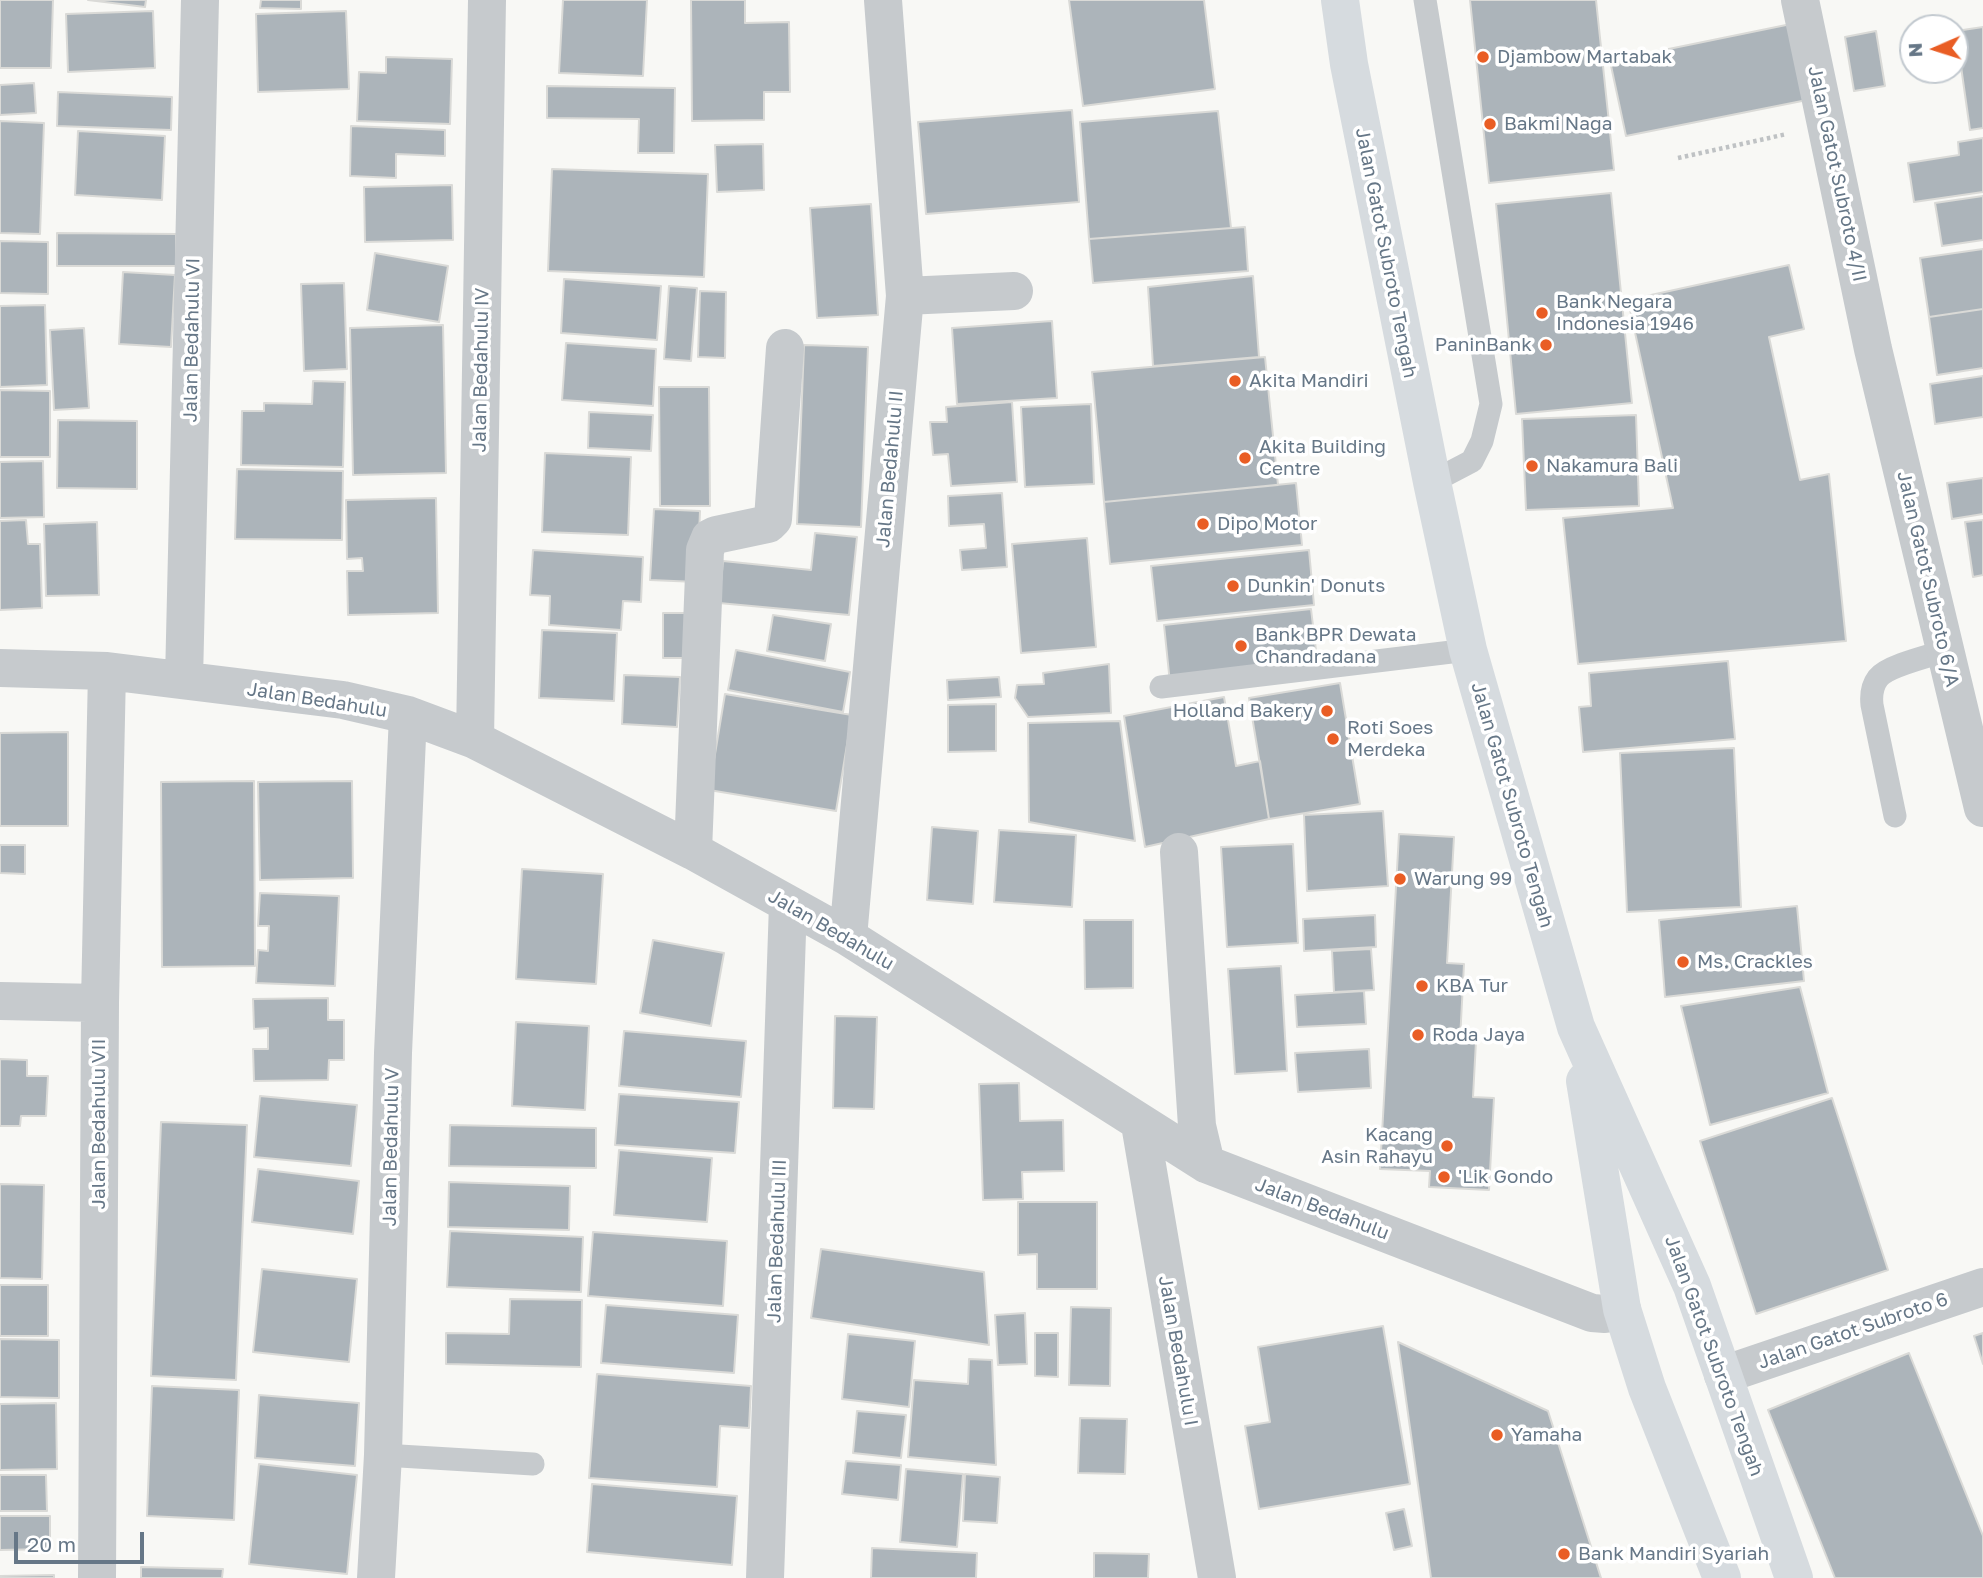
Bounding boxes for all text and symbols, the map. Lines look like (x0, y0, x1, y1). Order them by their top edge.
north arrow (1899, 14, 1969, 84)
text: N (1903, 42, 1926, 58)
place label: Djambow Martabak (1497, 46, 1672, 68)
marker: Djambow Martabak (1475, 49, 1491, 65)
street label: Jalan Gatot Subroto 4/II (1803, 64, 1871, 284)
place label: Bakmi Naga (1504, 113, 1612, 135)
marker: Bakmi Naga (1482, 116, 1498, 132)
street label: Jalan Gatot Subroto Tengah (1351, 126, 1421, 380)
street label: Jalan Bedahulu VI (179, 257, 205, 423)
street label: Jalan Bedahulu IV (468, 287, 494, 453)
place label: Bank Negara Indonesia 1946 (1556, 291, 1694, 335)
marker: Bank Negara Indonesia 1946 (1534, 305, 1550, 321)
place label: PaninBank (1435, 334, 1532, 356)
marker: PaninBank (1538, 337, 1554, 353)
place label: Akita Mandiri (1249, 370, 1369, 392)
marker: Akita Mandiri (1227, 373, 1243, 389)
street label: Jalan Bedahulu II (872, 389, 908, 549)
place label: Akita Building Centre (1259, 436, 1386, 480)
marker: Akita Building Centre (1237, 450, 1253, 466)
place label: Nakamura Bali (1546, 455, 1678, 477)
marker: Nakamura Bali (1524, 458, 1540, 474)
street label: Jalan Gatot Subroto 6/A (1892, 469, 1964, 689)
place label: Dipo Motor (1217, 513, 1317, 535)
marker: Dipo Motor (1195, 516, 1211, 532)
place label: Dunkin' Donuts (1247, 575, 1385, 597)
marker: Dunkin' Donuts (1225, 578, 1241, 594)
place label: Bank BPR Dewata Chandradana (1255, 624, 1416, 668)
marker: Bank BPR Dewata Chandradana (1233, 638, 1249, 654)
street label: Jalan Bedahulu (245, 678, 389, 722)
street label: Jalan Gatot Subroto Tengah (1466, 680, 1558, 930)
place label: Holland Bakery (1173, 700, 1313, 722)
marker: Holland Bakery (1319, 703, 1335, 719)
place label: Roti Soes Merdeka (1347, 717, 1433, 761)
marker: Roti Soes Merdeka (1325, 731, 1341, 747)
place label: Warung 99 (1414, 868, 1512, 890)
marker: Warung 99 (1392, 871, 1408, 887)
street label: Jalan Bedahulu (764, 885, 898, 975)
place label: Ms. Crackles (1697, 951, 1813, 973)
marker: Ms. Crackles (1675, 954, 1691, 970)
place label: KBA Tur (1436, 975, 1508, 997)
marker: KBA Tur (1414, 978, 1430, 994)
place label: Roda Jaya (1432, 1024, 1525, 1046)
marker: Roda Jaya (1410, 1027, 1426, 1043)
street label: Jalan Bedahulu VII (88, 1039, 110, 1209)
street label: Jalan Bedahulu V (378, 1067, 404, 1227)
place label: Kacang Asin Rahayu (1321, 1124, 1433, 1168)
marker: Kacang Asin Rahayu (1439, 1138, 1455, 1154)
street label: Jalan Bedahulu III (763, 1159, 791, 1323)
place label: 'Lik Gondo (1458, 1166, 1553, 1188)
marker: 'Lik Gondo (1436, 1169, 1452, 1185)
street label: Jalan Bedahulu (1252, 1173, 1392, 1245)
street label: Jalan Gatot Subroto Tengah (1660, 1233, 1768, 1479)
street label: Jalan Bedahulu I (1154, 1274, 1202, 1428)
street label: Jalan Gatot Subroto 6 (1755, 1288, 1951, 1374)
place label: Yamaha (1511, 1424, 1582, 1446)
marker: Yamaha (1489, 1427, 1505, 1443)
scale bar (18, 1518, 147, 1562)
text: 20 m (27, 1531, 76, 1557)
place label: Bank Mandiri Syariah (1578, 1543, 1769, 1565)
marker: Bank Mandiri Syariah (1556, 1546, 1572, 1562)

